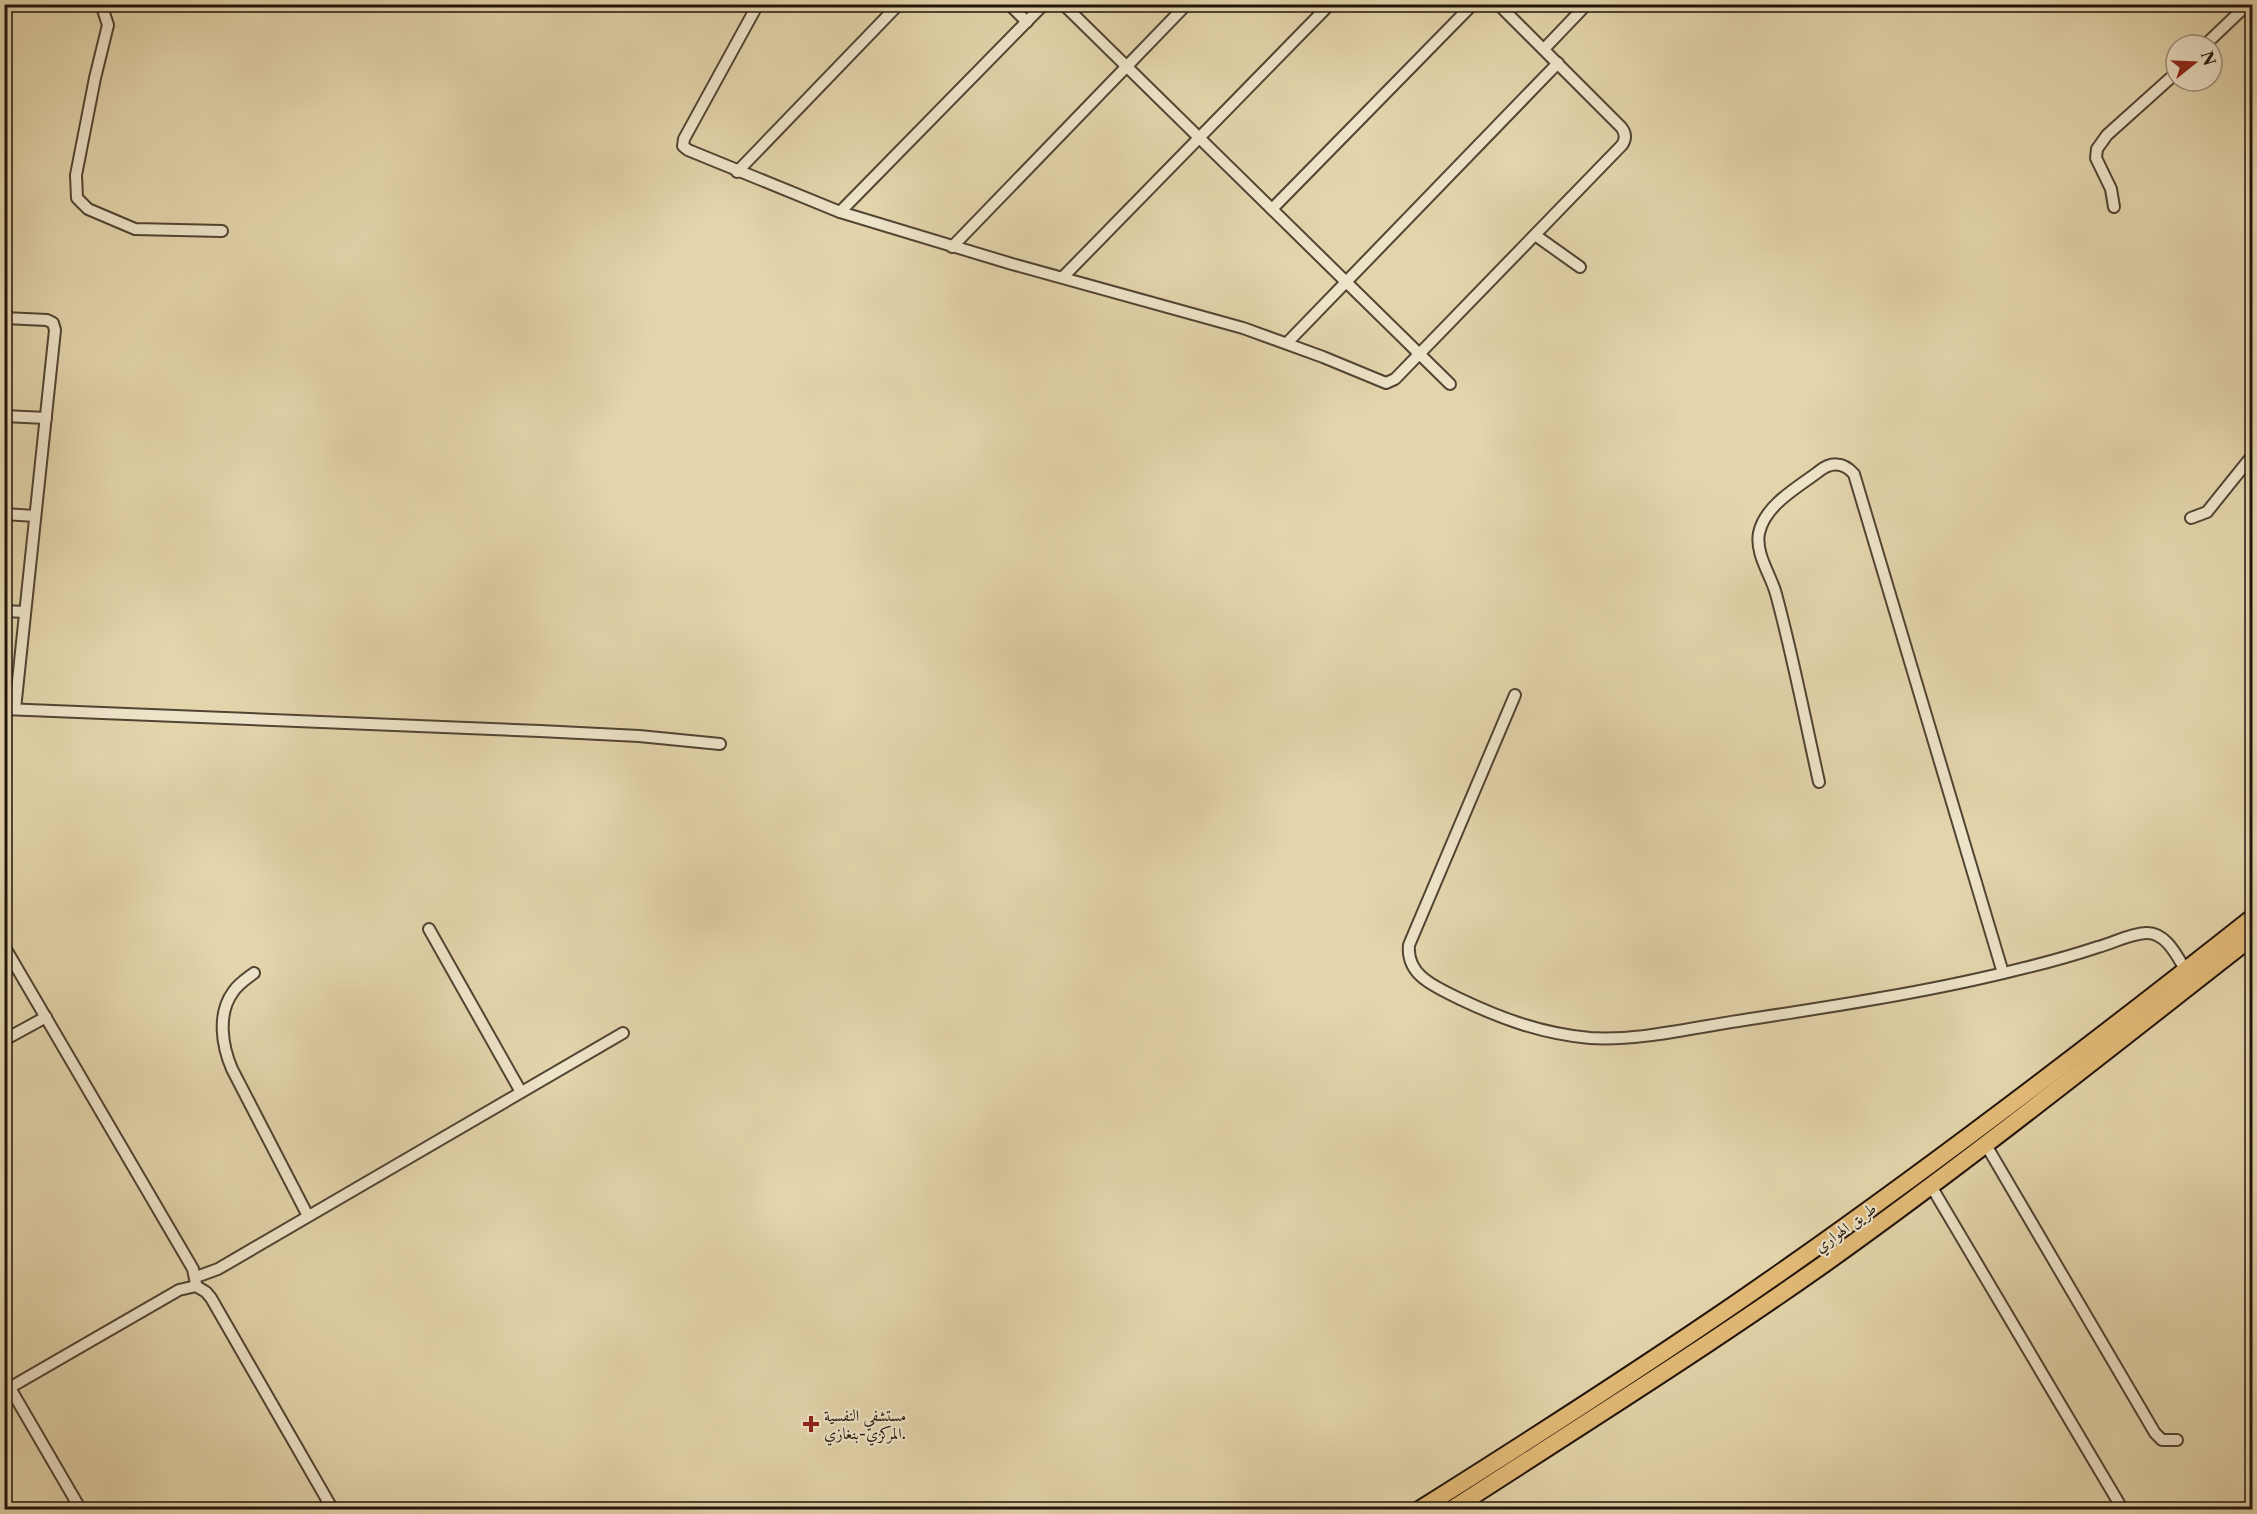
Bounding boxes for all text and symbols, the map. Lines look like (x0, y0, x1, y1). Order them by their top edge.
north arrow (2164, 33, 2224, 93)
text: N (2197, 49, 2220, 68)
street label: طريق الهواري (1810, 1198, 1882, 1259)
place label: مستشفي النفسية المركزي-بنغازي. (824, 1405, 906, 1446)
marker: مستشفي النفسية المركزي-بنغازي. (802, 1415, 820, 1433)

